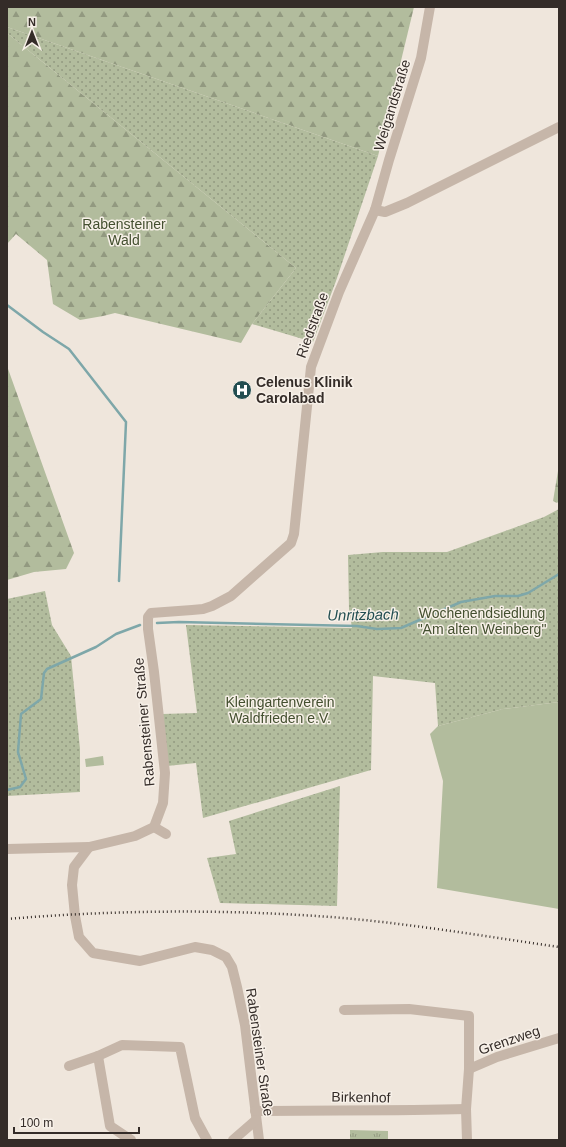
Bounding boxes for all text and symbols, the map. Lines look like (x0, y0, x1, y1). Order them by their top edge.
north arrow (12, 12, 52, 52)
text: N (28, 16, 36, 28)
street label: Weigandstraße (371, 57, 414, 153)
park label: Rabensteiner Wald (82, 216, 166, 248)
street label: Riedstraße (293, 290, 331, 360)
place label: Celenus Klinik Carolabad (256, 374, 353, 406)
hospital icon: Celenus Klinik Carolabad (231, 379, 253, 401)
water label: Unritzbach (327, 605, 399, 624)
park label: Wochenendsiedlung "Am alten Weinberg" (418, 605, 546, 637)
street label: Rabensteiner Straße (130, 657, 158, 787)
park label: Kleingartenverein Waldfrieden e.V. (226, 694, 334, 726)
street label: Rabensteiner Straße (243, 987, 277, 1117)
street label: Grenzweg (476, 1022, 542, 1058)
street label: Birkenhof (331, 1088, 391, 1106)
scale bar (14, 1109, 139, 1135)
text: 100 m (20, 1116, 53, 1130)

